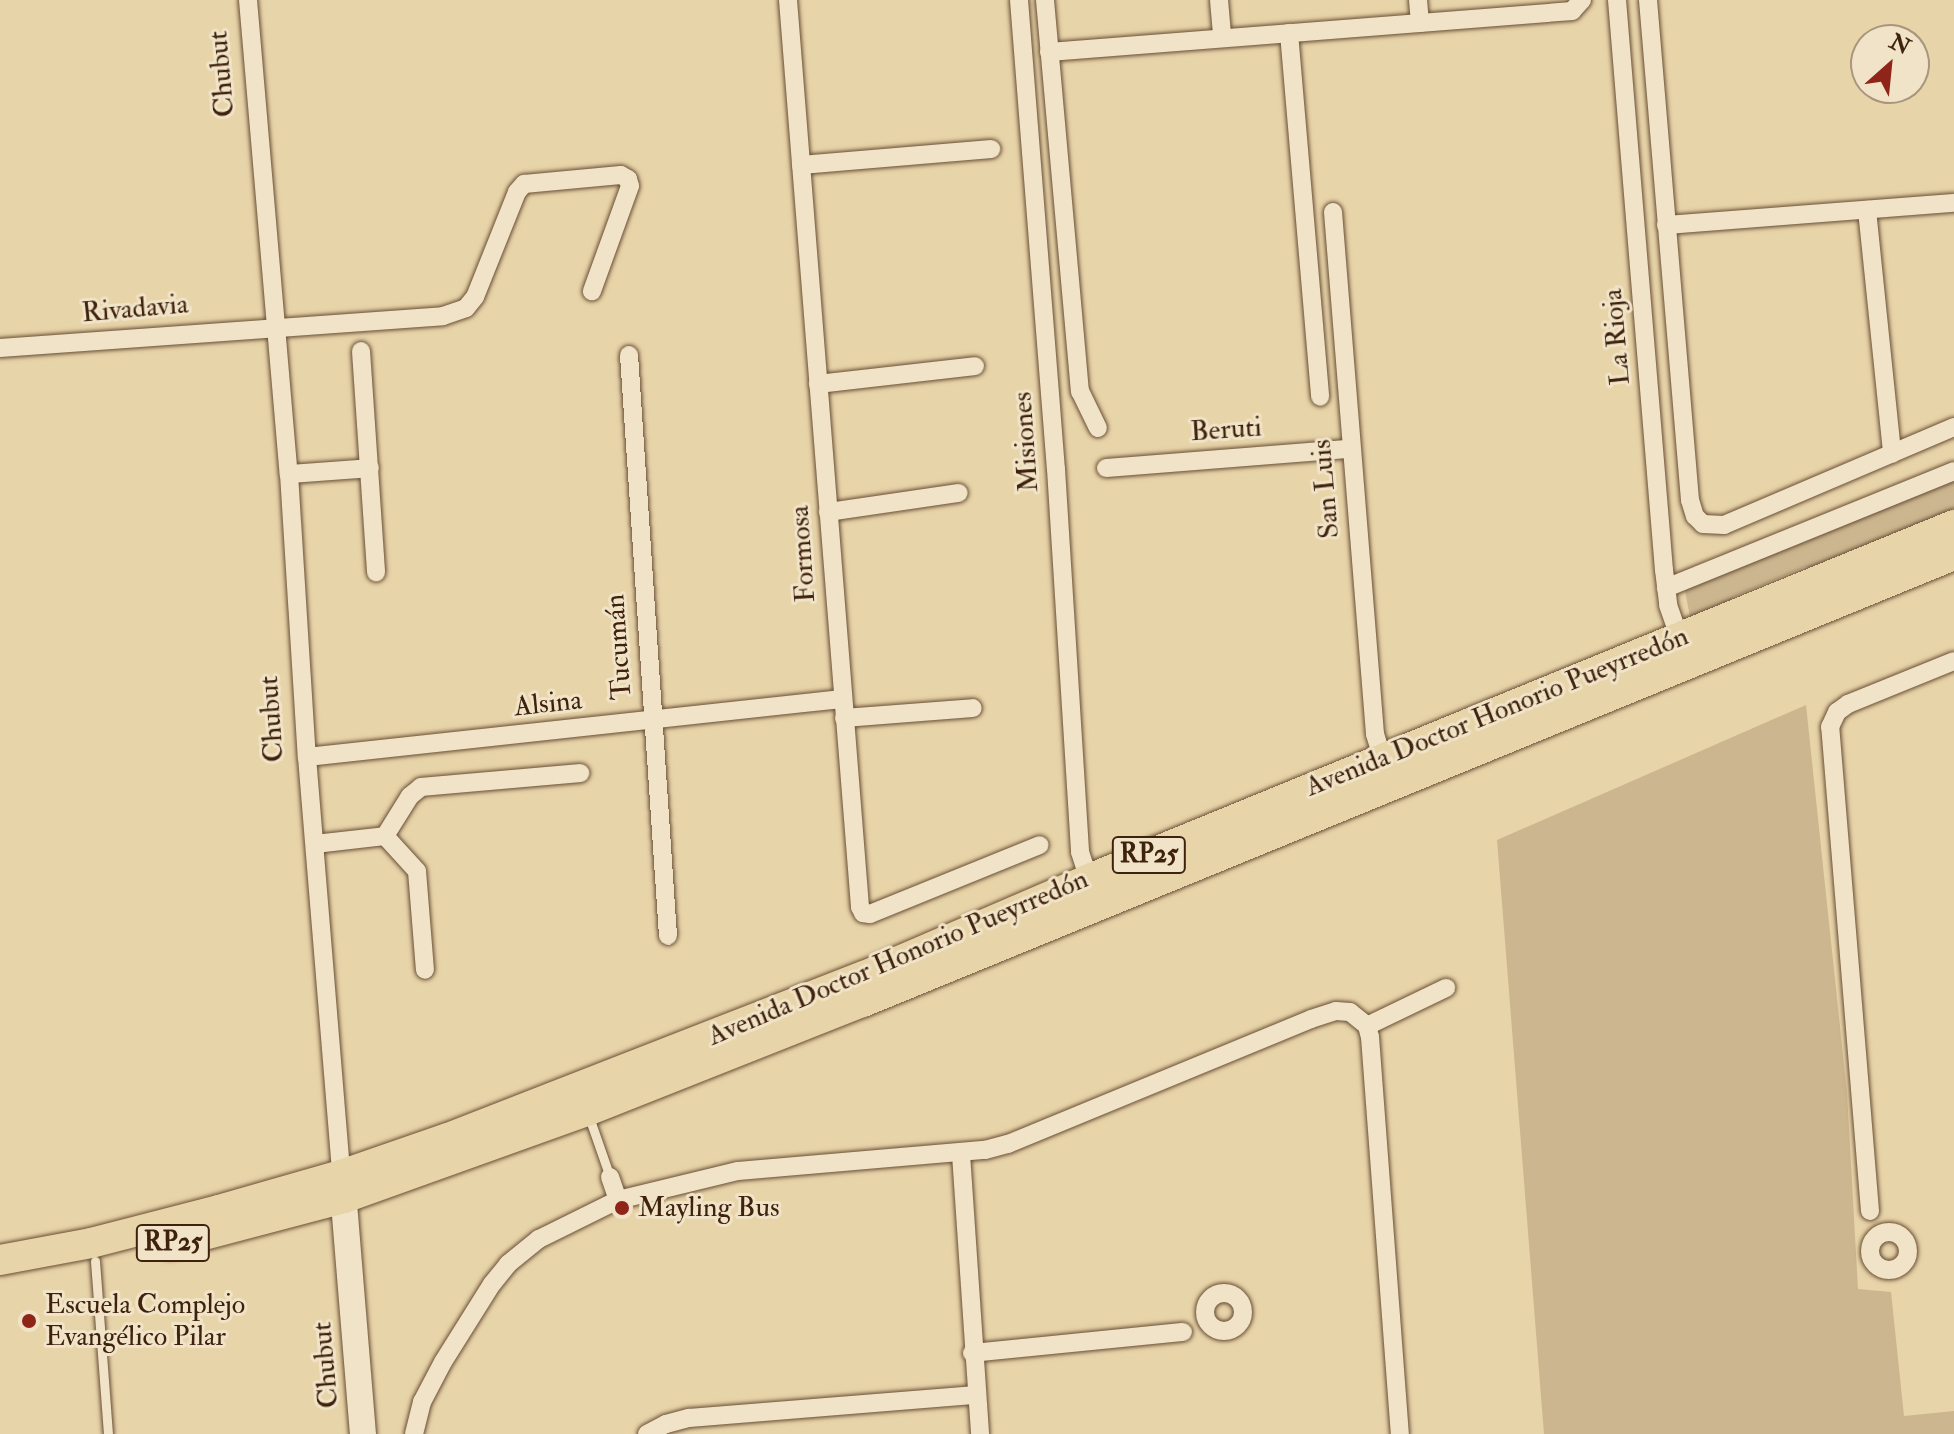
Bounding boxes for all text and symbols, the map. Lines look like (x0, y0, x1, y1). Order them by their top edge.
north arrow (1850, 24, 1930, 104)
text: N (1885, 27, 1915, 61)
street label: Chubut (201, 29, 243, 119)
street label: La Rioja (1596, 287, 1638, 387)
street label: Rivadavia (80, 288, 190, 330)
street label: Misiones (1006, 391, 1046, 493)
street label: Beruti (1189, 411, 1263, 449)
street label: San Luis (1305, 438, 1347, 540)
street label: Formosa (783, 504, 823, 604)
street label: Tucumán (599, 593, 639, 701)
street label: Avenida Doctor Honorio Pueyrredón (1301, 620, 1693, 804)
street label: Chubut (252, 675, 292, 763)
street label: Alsina (512, 684, 584, 724)
road number: RP25 (1111, 833, 1187, 877)
street label: Avenida Doctor Honorio Pueyrredón (703, 862, 1093, 1054)
place label: Mayling Bus (638, 1191, 780, 1225)
marker: Mayling Bus (613, 1199, 631, 1217)
road number: RP25 (135, 1221, 211, 1265)
place label: Escuela Complejo Evangélico Pilar (45, 1288, 245, 1354)
marker: Escuela Complejo Evangélico Pilar (20, 1312, 38, 1330)
street label: Chubut (305, 1320, 347, 1410)

